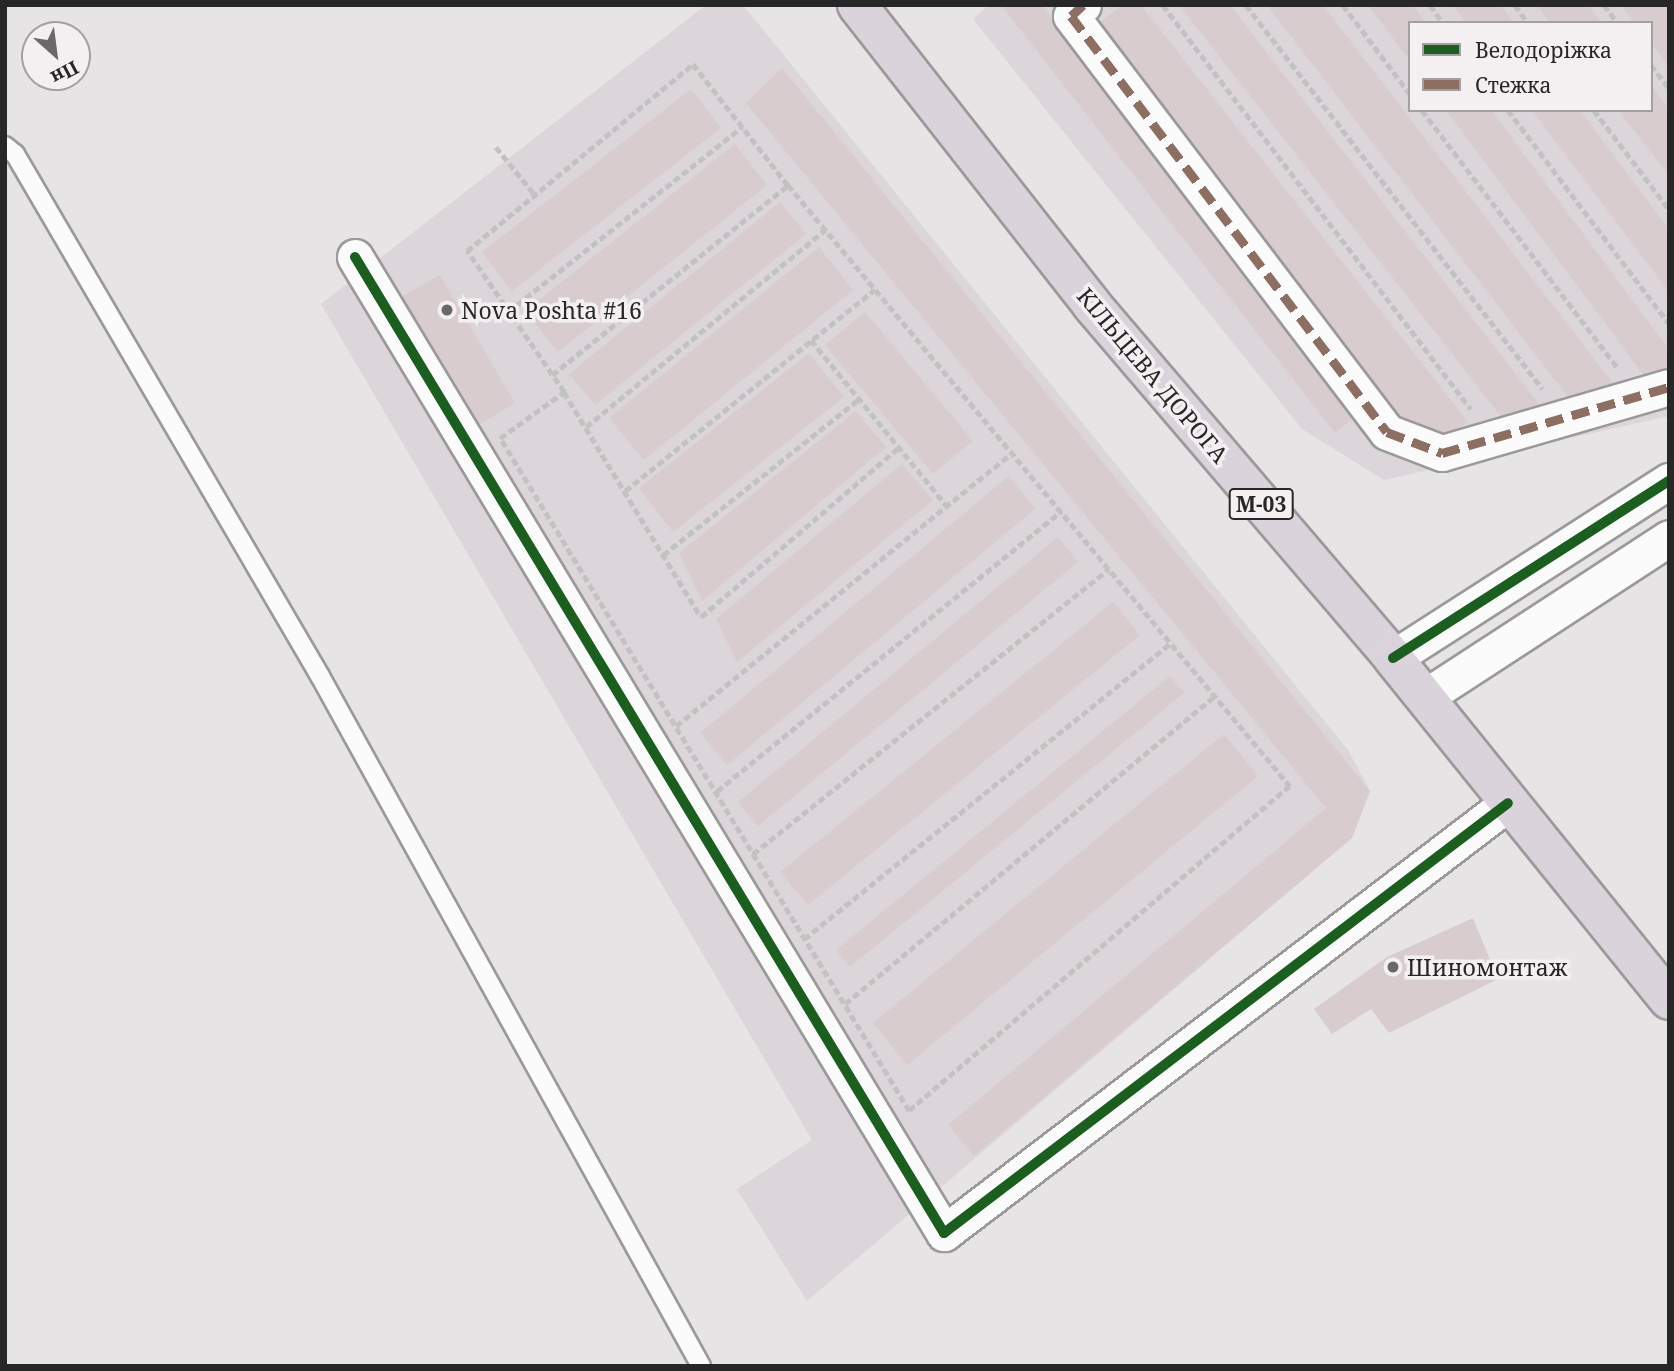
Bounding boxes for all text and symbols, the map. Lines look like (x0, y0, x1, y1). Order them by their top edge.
north arrow (21, 21, 91, 91)
legend (1408, 21, 1653, 112)
text: Велодоріжка (1475, 36, 1612, 64)
text: Пн (46, 55, 83, 91)
text: Стежка (1475, 71, 1551, 99)
street label: КІЛЬЦЕВА ДОРОГА (1072, 282, 1234, 468)
place label: Nova Poshta #16 (461, 296, 642, 324)
marker: Nova Poshta #16 (439, 302, 455, 318)
road number: М-03 (1228, 486, 1294, 522)
place label: Шиномонтаж (1407, 953, 1567, 981)
marker: Шиномонтаж (1385, 959, 1401, 975)

